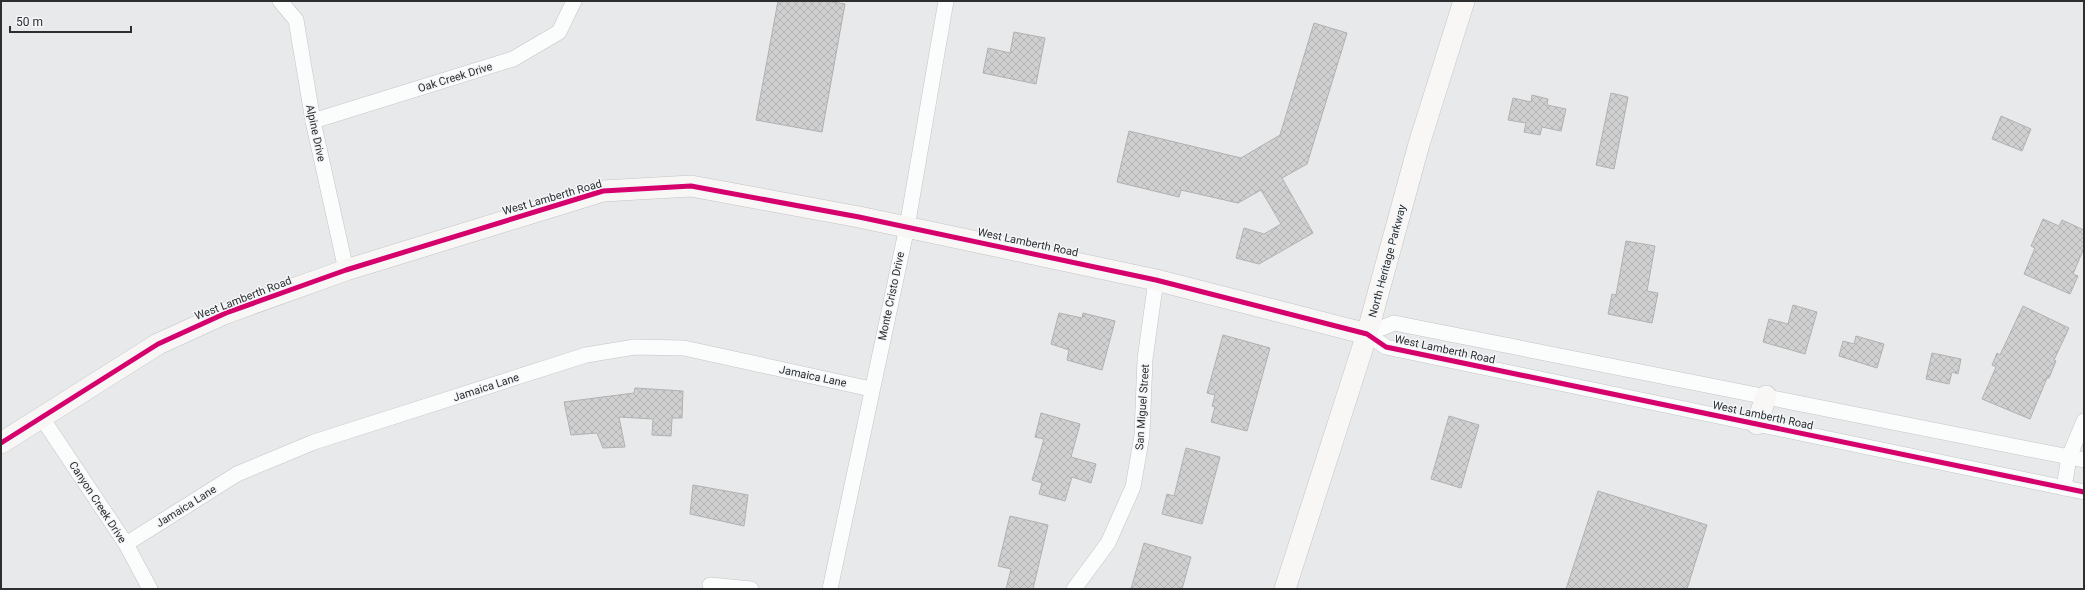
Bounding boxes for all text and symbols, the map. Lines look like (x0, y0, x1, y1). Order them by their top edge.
scale bar (10, 8, 131, 34)
text: 50 m (16, 15, 43, 29)
street label: Oak Creek Drive (416, 60, 494, 95)
street label: Alpine Drive (303, 103, 328, 163)
street label: West Lamberth Road (501, 177, 603, 218)
street label: North Heritage Parkway (1366, 202, 1409, 319)
street label: West Lamberth Road (976, 225, 1079, 260)
street label: Monte Cristo Drive (876, 250, 907, 342)
street label: West Lamberth Road (193, 274, 293, 323)
street label: West Lamberth Road (1393, 332, 1496, 367)
street label: Jamaica Lane (778, 363, 848, 390)
street label: San Miguel Street (1133, 363, 1152, 450)
street label: Jamaica Lane (451, 371, 521, 404)
street label: West Lamberth Road (1711, 398, 1814, 433)
street label: Canyon Creek Drive (66, 459, 129, 546)
street label: Jamaica Lane (154, 483, 219, 530)

